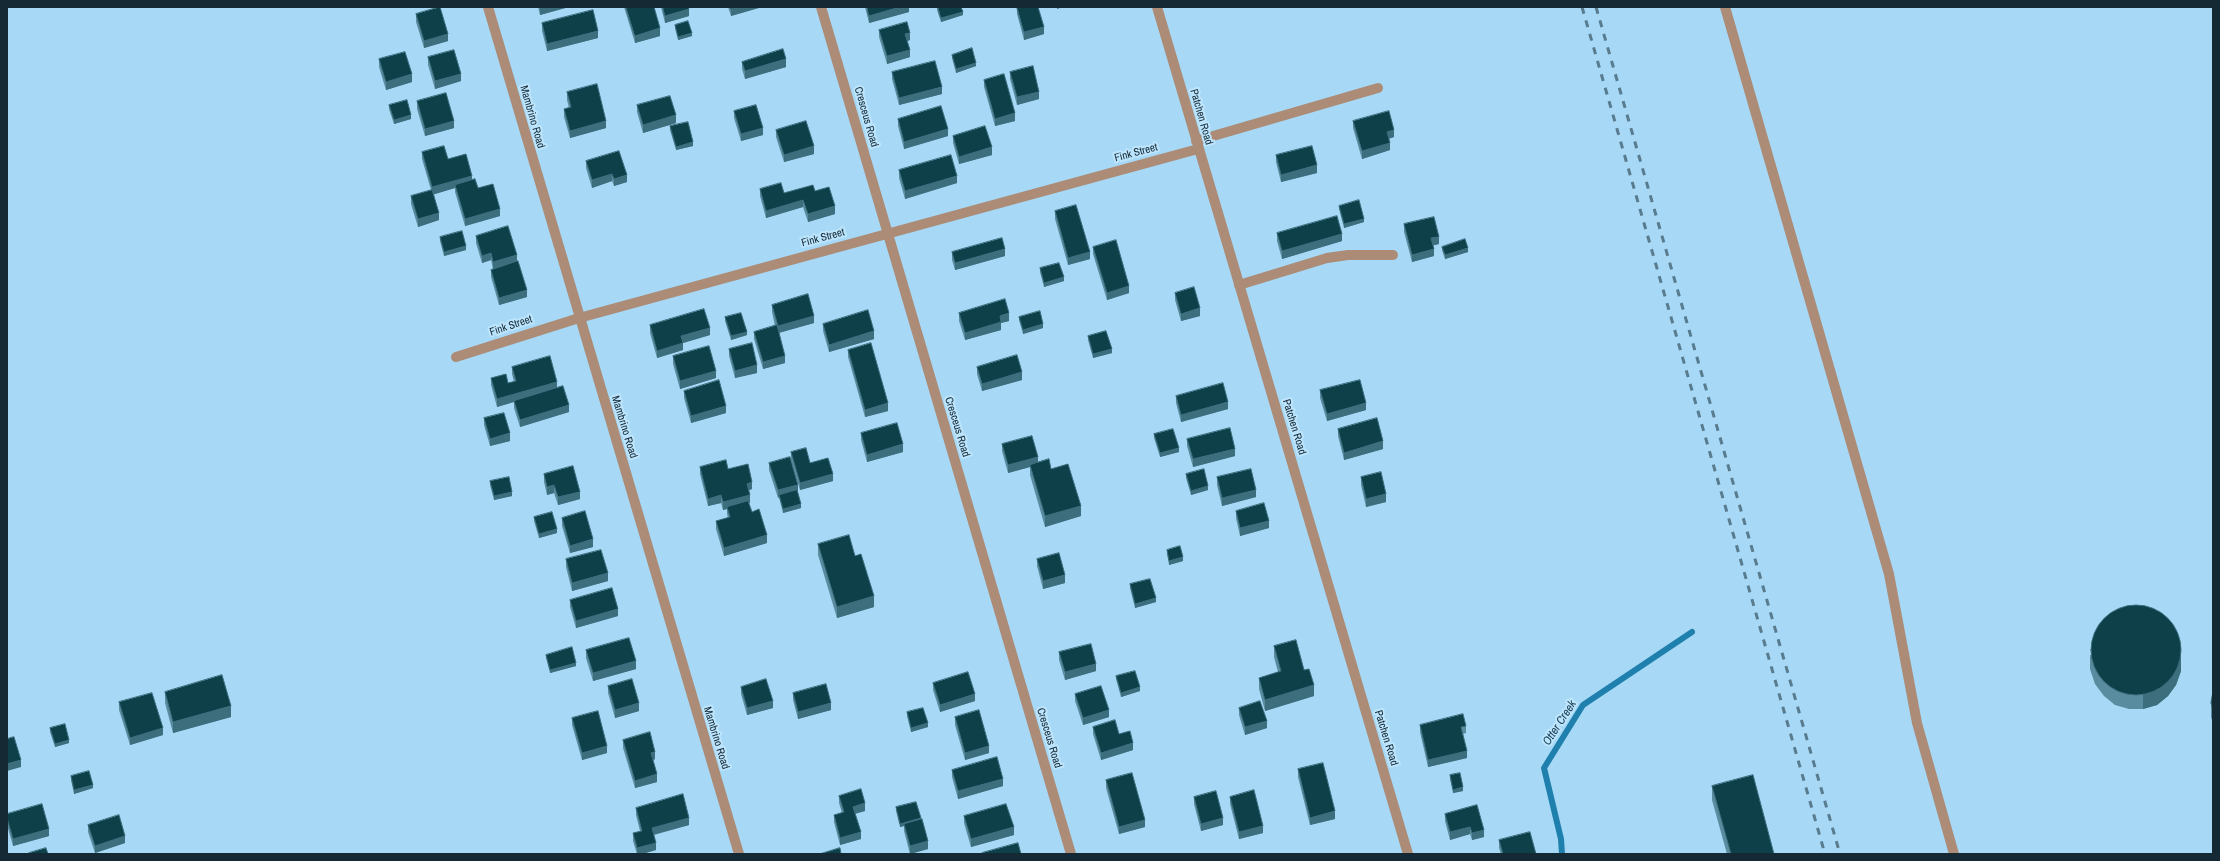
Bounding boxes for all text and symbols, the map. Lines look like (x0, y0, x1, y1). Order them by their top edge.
street label: Mambrino Road (517, 84, 547, 150)
street label: Cresceus Road (851, 85, 881, 149)
street label: Patchen Road (1187, 88, 1215, 146)
street label: Fink Street (1113, 141, 1159, 165)
street label: Fink Street (800, 226, 846, 250)
street label: Fink Street (488, 313, 534, 339)
street label: Mambrino Road (608, 394, 640, 460)
street label: Cresceus Road (942, 395, 972, 459)
street label: Patchen Road (1279, 398, 1309, 456)
water label: Otter Creek (1540, 698, 1580, 748)
street label: Mambrino Road (700, 705, 732, 771)
street label: Cresceus Road (1034, 706, 1064, 770)
street label: Patchen Road (1371, 709, 1401, 767)

